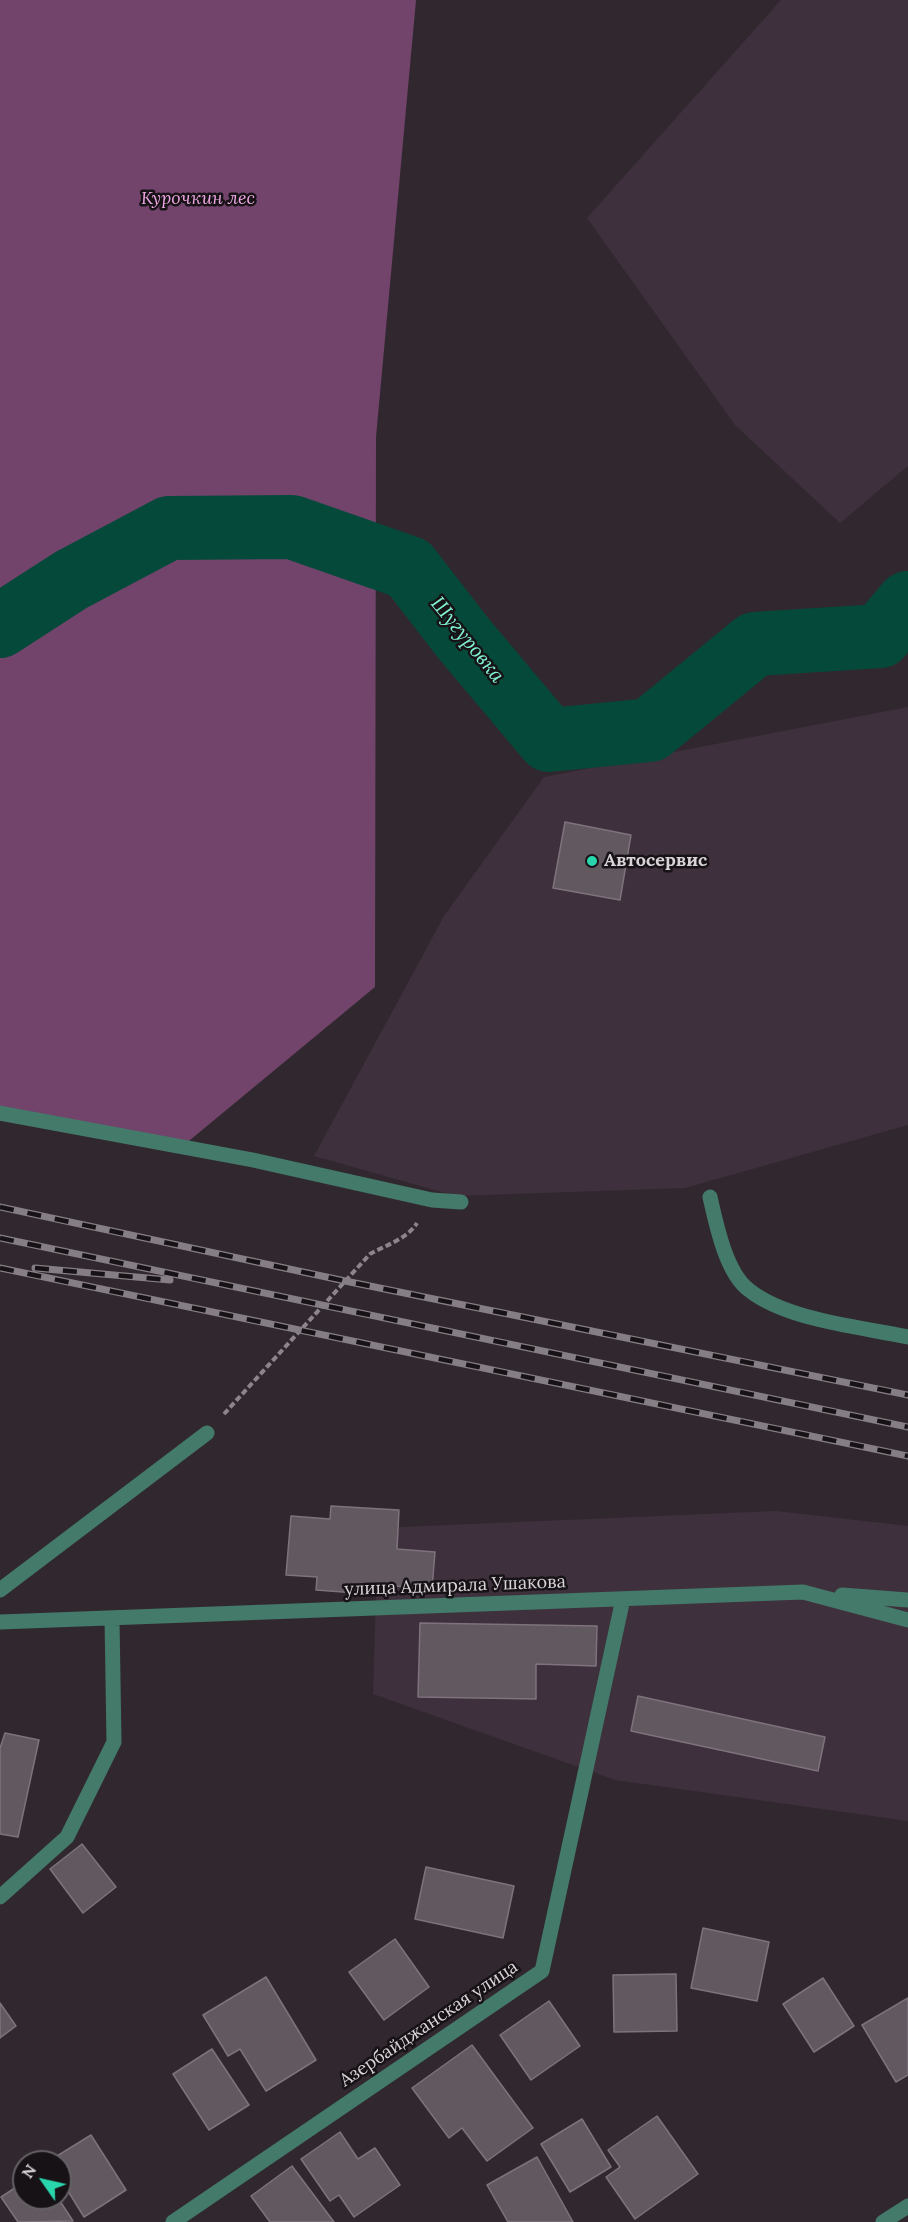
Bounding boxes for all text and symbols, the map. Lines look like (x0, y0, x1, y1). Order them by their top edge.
park label: Курочкин лес (141, 188, 255, 210)
water label: Шугуровка (425, 592, 509, 688)
place label: Автосервис (604, 850, 707, 872)
marker: Автосервис (585, 854, 599, 868)
street label: улица Адмирала Ушакова (344, 1571, 566, 1601)
street label: Азербайджанская улица (336, 1956, 522, 2092)
north arrow (12, 2150, 72, 2210)
text: N (17, 2160, 40, 2182)

